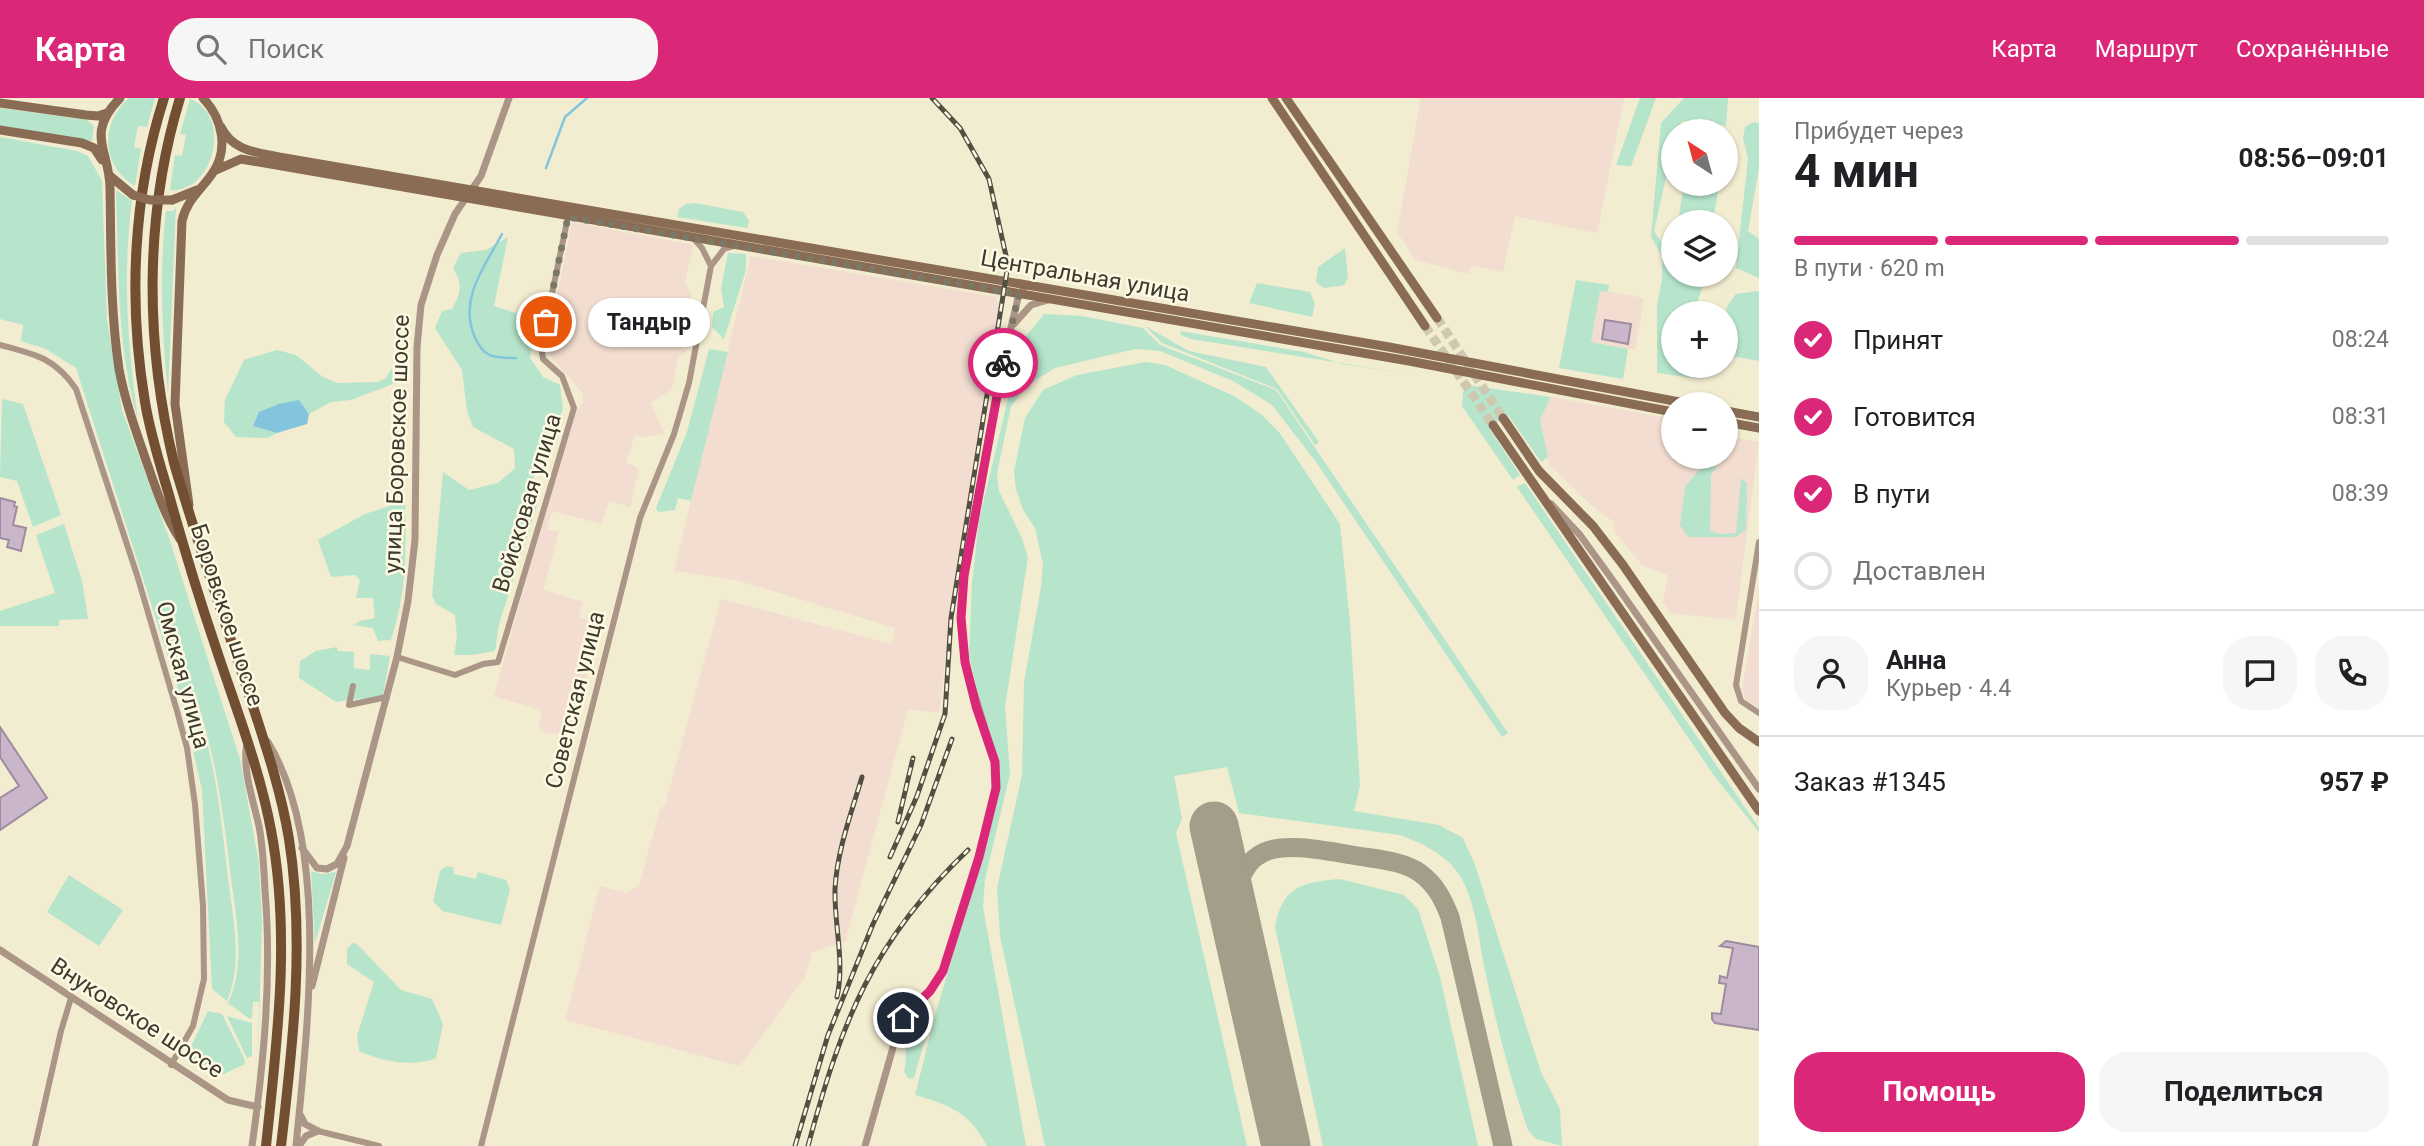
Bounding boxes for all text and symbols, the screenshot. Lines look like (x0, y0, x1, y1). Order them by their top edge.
search box (168, 18, 658, 81)
text: Карта (35, 30, 126, 69)
icon: search (192, 30, 230, 68)
text: Поиск (248, 34, 324, 64)
text: Карта (1991, 35, 2057, 63)
text: Маршрут (2095, 35, 2198, 63)
text: Сохранённые (2236, 35, 2389, 63)
text: Прибудет через (1794, 118, 1964, 145)
north arrow (1661, 119, 1738, 196)
map controls (1661, 119, 1738, 469)
text: 08:56–09:01 (2239, 143, 2389, 173)
text: 4 мин (1794, 144, 1919, 198)
button: layers (1661, 210, 1738, 287)
street label: Центральная улица (978, 244, 1192, 308)
text: В пути · 620 m (1794, 255, 1945, 282)
pin (516, 292, 576, 352)
callout: Тандыр (588, 298, 710, 346)
button: + (1661, 301, 1738, 378)
icon: bag (527, 303, 565, 341)
text: Тандыр (607, 309, 691, 336)
street label: улица Боровское шоссе (379, 314, 415, 574)
icon: check (1794, 321, 1832, 359)
text: Принят (1853, 325, 1943, 355)
text: 08:24 (2332, 326, 2389, 353)
courier (968, 328, 1038, 398)
icon: bike (984, 344, 1022, 382)
button: − (1661, 392, 1738, 469)
icon: check (1794, 398, 1832, 436)
text: Готовится (1853, 402, 1976, 432)
text: 08:31 (2332, 403, 2389, 430)
street label: Войсковая улица (487, 410, 567, 596)
icon: check (1794, 475, 1832, 513)
text: В пути (1853, 479, 1930, 509)
text: 08:39 (2332, 480, 2389, 507)
street label: Боровское шоссе (185, 520, 269, 710)
text: Доставлен (1853, 556, 1986, 586)
street label: Омская улица (150, 598, 216, 752)
street label: Советская улица (540, 608, 610, 792)
button: person (1794, 636, 1868, 710)
button: chat (2223, 636, 2297, 710)
button: phone (2315, 636, 2389, 710)
text: Анна (1886, 645, 1946, 675)
text: Курьер · 4.4 (1886, 675, 2011, 702)
text: Заказ #1345 (1794, 767, 1946, 797)
text: 957 ₽ (2319, 767, 2389, 797)
street label: Внуковское шоссе (46, 952, 228, 1084)
pin (873, 988, 933, 1048)
icon: home (884, 999, 922, 1037)
button: Помощь (1794, 1052, 2085, 1132)
button: Поделиться (2099, 1052, 2389, 1132)

